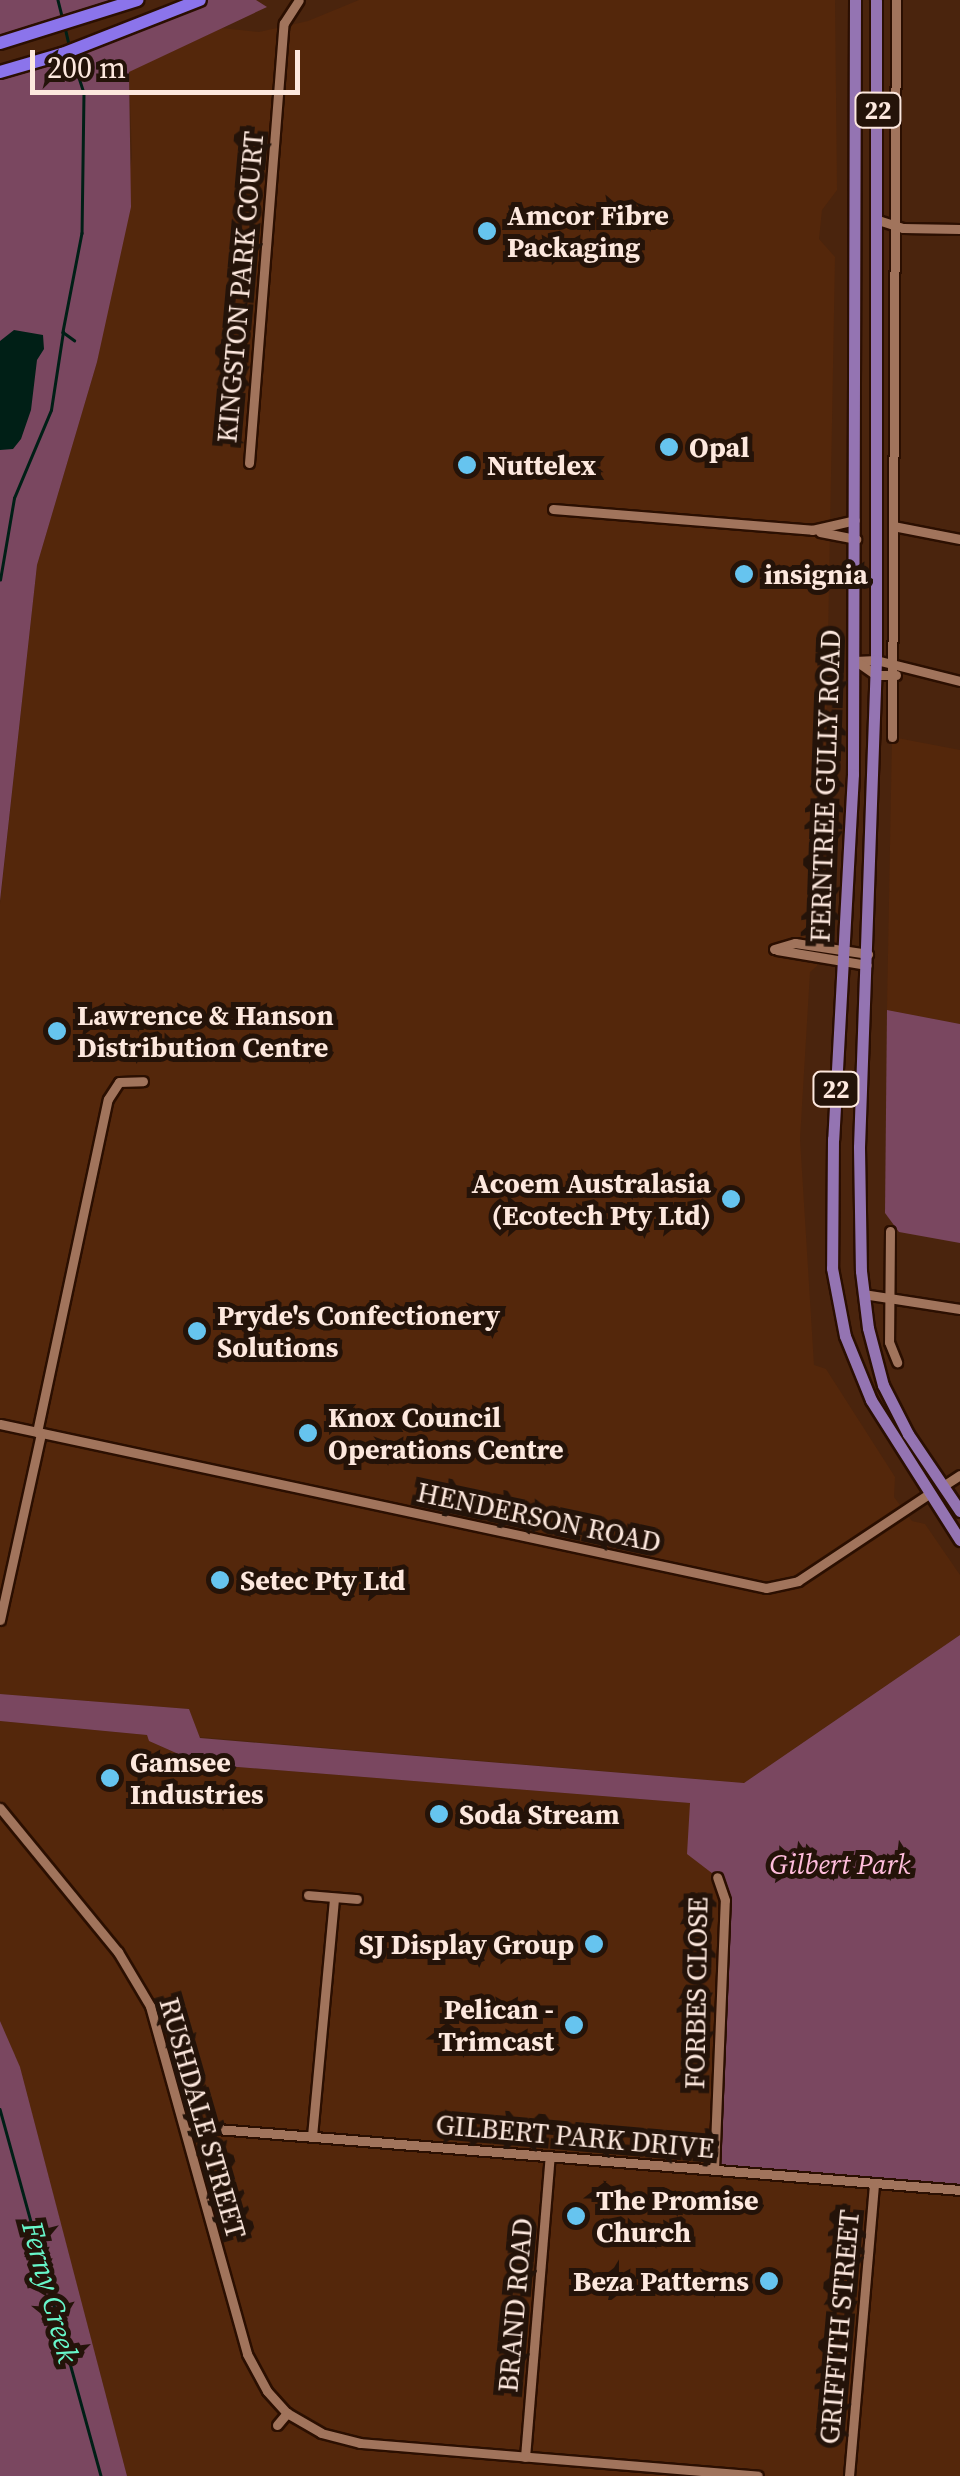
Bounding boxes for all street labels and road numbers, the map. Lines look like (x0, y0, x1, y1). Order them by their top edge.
road number: 22 (853, 90, 903, 130)
street label: KINGSTON PARK COURT (210, 130, 270, 444)
street label: FERNTREE GULLY ROAD (803, 628, 847, 944)
road number: 22 (811, 1069, 861, 1109)
street label: HENDERSON ROAD (414, 1475, 664, 1559)
street label: FORBES CLOSE (678, 1896, 714, 2090)
street label: RUSHDALE STREET (153, 1994, 253, 2242)
street label: GILBERT PARK DRIVE (434, 2107, 716, 2165)
street label: GRIFFITH STREET (812, 2208, 866, 2446)
street label: BRAND ROAD (491, 2216, 539, 2394)

